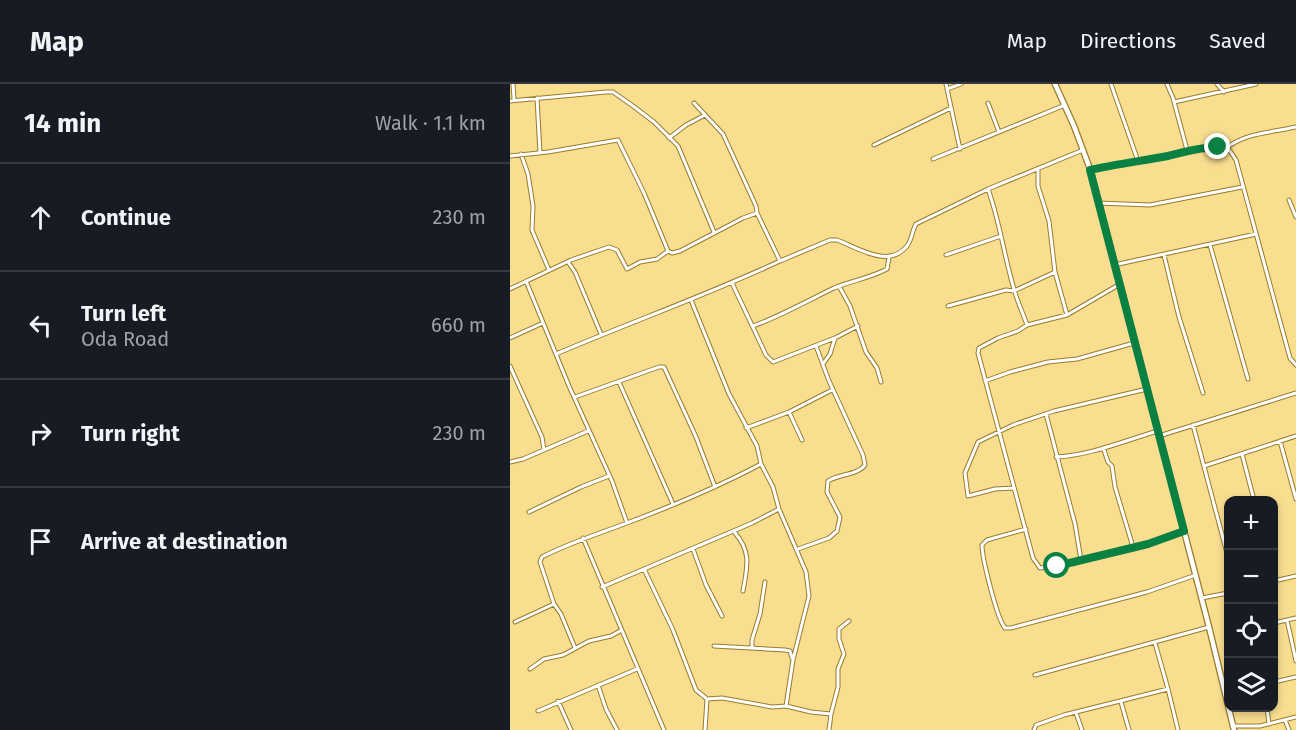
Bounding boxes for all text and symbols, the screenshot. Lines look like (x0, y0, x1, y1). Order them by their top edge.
text: Map (30, 25, 84, 58)
text: Map (1007, 28, 1047, 54)
text: Directions (1080, 28, 1176, 54)
text: Saved (1209, 28, 1266, 54)
text: 14 min (24, 108, 101, 139)
text: Walk · 1.1 km (375, 111, 486, 135)
route end (1204, 133, 1230, 159)
icon: ahead (24, 201, 57, 234)
text: Continue (81, 204, 171, 231)
text: 230 m (433, 205, 486, 229)
text: Turn left (81, 300, 166, 327)
icon: left (24, 309, 57, 342)
text: 660 m (431, 313, 486, 337)
text: Oda Road (81, 327, 169, 351)
icon: right (24, 417, 57, 450)
text: Turn right (81, 420, 180, 447)
text: 230 m (433, 421, 486, 445)
map controls (1224, 496, 1278, 712)
button: + (1224, 496, 1278, 550)
icon: arrive (24, 525, 57, 558)
text: Arrive at destination (81, 528, 288, 555)
button: − (1224, 550, 1278, 604)
route start (1043, 552, 1069, 578)
button: locate (1224, 604, 1278, 658)
button: layers (1224, 658, 1278, 712)

